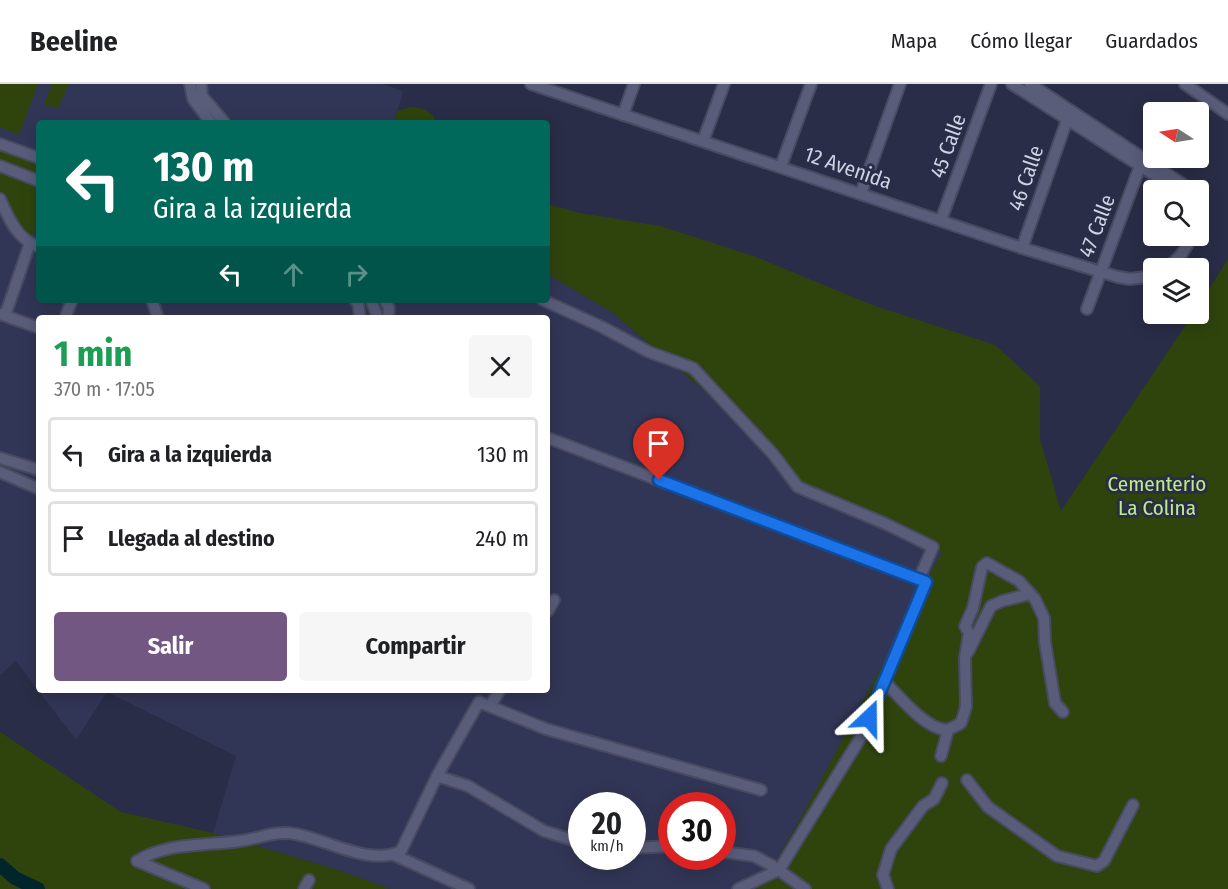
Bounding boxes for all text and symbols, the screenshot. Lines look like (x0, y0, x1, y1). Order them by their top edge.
text: Beeline (30, 25, 118, 58)
text: Mapa (891, 28, 937, 54)
text: Cómo llegar (970, 28, 1072, 54)
text: Guardados (1105, 28, 1198, 54)
north arrow (1143, 102, 1209, 168)
map controls (1143, 102, 1209, 324)
street label: 45 Calle (924, 110, 972, 182)
street label: 12 Avenida (801, 141, 895, 195)
text: 130 m (153, 142, 254, 192)
street label: 46 Calle (1003, 142, 1049, 214)
icon: left (54, 144, 132, 222)
button: search (1143, 180, 1209, 246)
street label: 47 Calle (1073, 191, 1121, 261)
text: Gira a la izquierda (153, 193, 352, 225)
icon: left (214, 258, 247, 291)
icon: ahead (277, 258, 310, 291)
icon: right (340, 258, 373, 291)
button: layers (1143, 258, 1209, 324)
text: 1 min (54, 332, 132, 376)
button: close (469, 335, 532, 398)
text: 370 m · 17:05 (54, 377, 155, 401)
pin (633, 418, 684, 480)
icon: arrive (642, 427, 675, 460)
icon: left (57, 438, 90, 471)
text: Gira a la izquierda (108, 441, 272, 468)
text: 130 m (477, 441, 529, 468)
park label: Cementerio La Colina (1108, 471, 1206, 521)
icon: arrive (57, 522, 90, 555)
text: Llegada al destino (108, 525, 275, 552)
text: 240 m (476, 525, 529, 552)
button: Salir (54, 612, 287, 681)
button: Compartir (299, 612, 532, 681)
position arrow (837, 686, 901, 750)
speed limit sign: 30 (658, 792, 736, 870)
text: 20 (592, 806, 622, 842)
text: km/h (590, 837, 624, 855)

